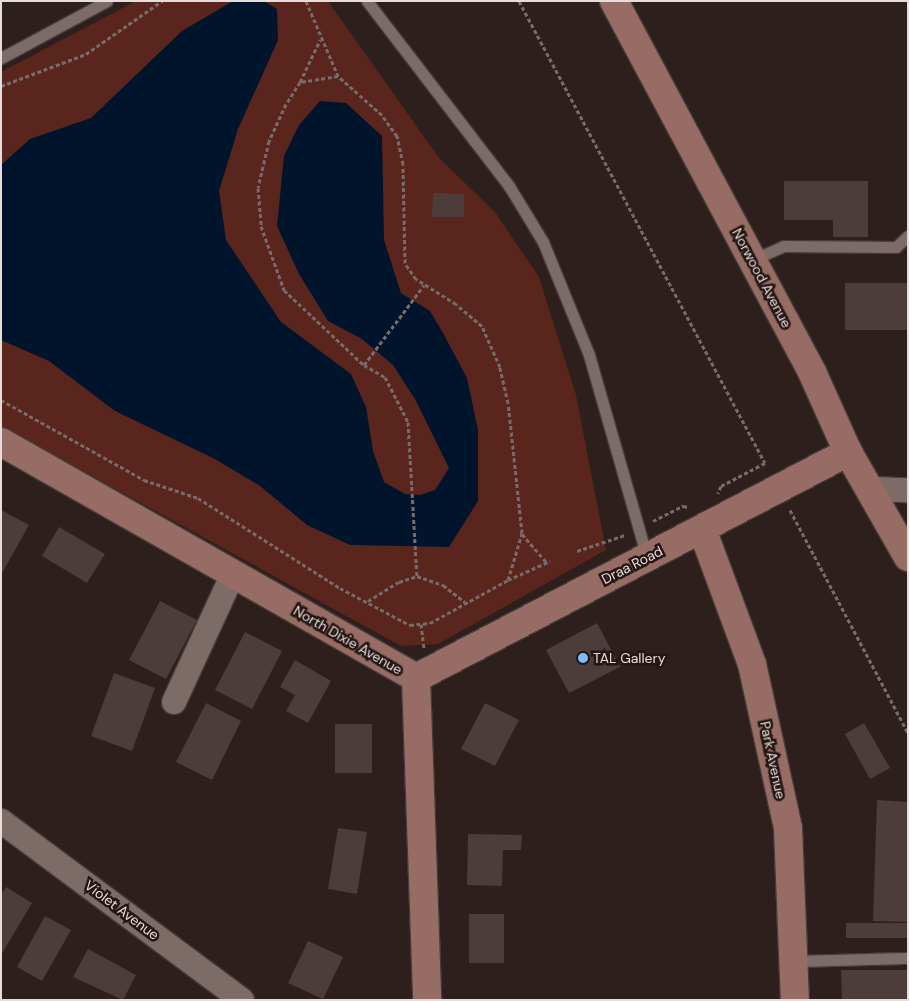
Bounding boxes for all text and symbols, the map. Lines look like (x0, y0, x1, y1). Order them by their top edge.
street label: Norwood Avenue (729, 225, 795, 331)
street label: Draa Road (599, 542, 665, 588)
street label: North Dixie Avenue (291, 602, 405, 678)
place label: TAL Gallery (593, 650, 666, 666)
marker: TAL Gallery (577, 652, 589, 664)
street label: Park Avenue (757, 720, 789, 800)
street label: Violet Avenue (82, 877, 162, 943)

